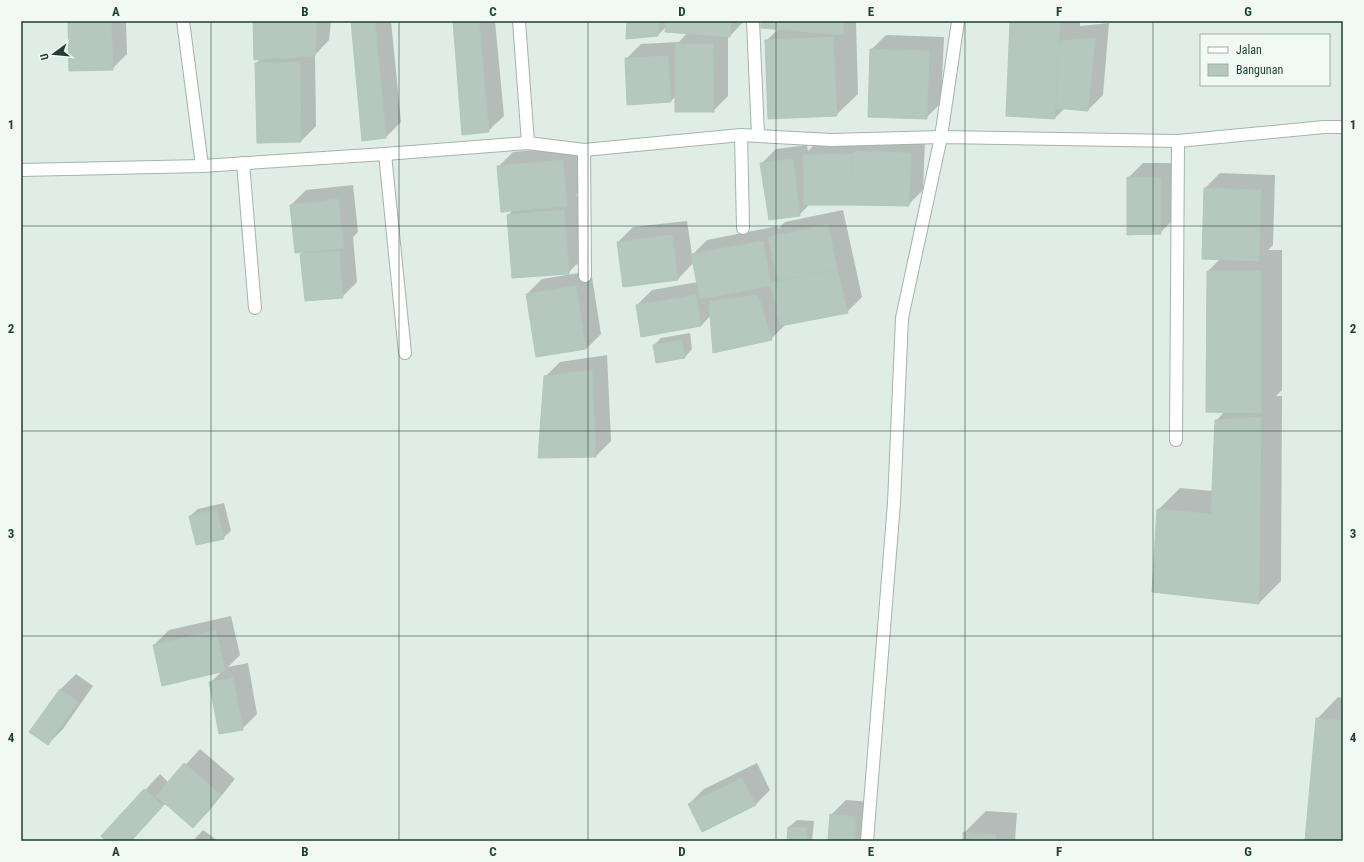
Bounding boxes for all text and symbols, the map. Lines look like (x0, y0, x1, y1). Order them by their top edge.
text: A (112, 4, 120, 19)
text: B (301, 4, 309, 19)
text: C (489, 4, 497, 19)
text: D (678, 4, 686, 19)
text: E (868, 4, 875, 19)
text: F (1056, 4, 1062, 19)
text: G (1244, 4, 1252, 19)
north arrow (34, 34, 74, 74)
legend (1200, 34, 1330, 86)
text: Jalan (1236, 43, 1262, 57)
text: U (38, 52, 52, 61)
text: Bangunan (1236, 63, 1283, 77)
text: 1 (8, 117, 14, 132)
text: 1 (1350, 117, 1356, 132)
text: 2 (8, 321, 15, 336)
text: 2 (1350, 321, 1357, 336)
text: 3 (8, 526, 14, 541)
text: 3 (1350, 526, 1356, 541)
text: 4 (8, 730, 15, 745)
text: 4 (1350, 730, 1357, 745)
text: A (112, 844, 120, 859)
text: B (301, 844, 309, 859)
text: C (489, 844, 497, 859)
text: D (678, 844, 686, 859)
text: E (868, 844, 875, 859)
text: F (1056, 844, 1062, 859)
text: G (1244, 844, 1252, 859)

